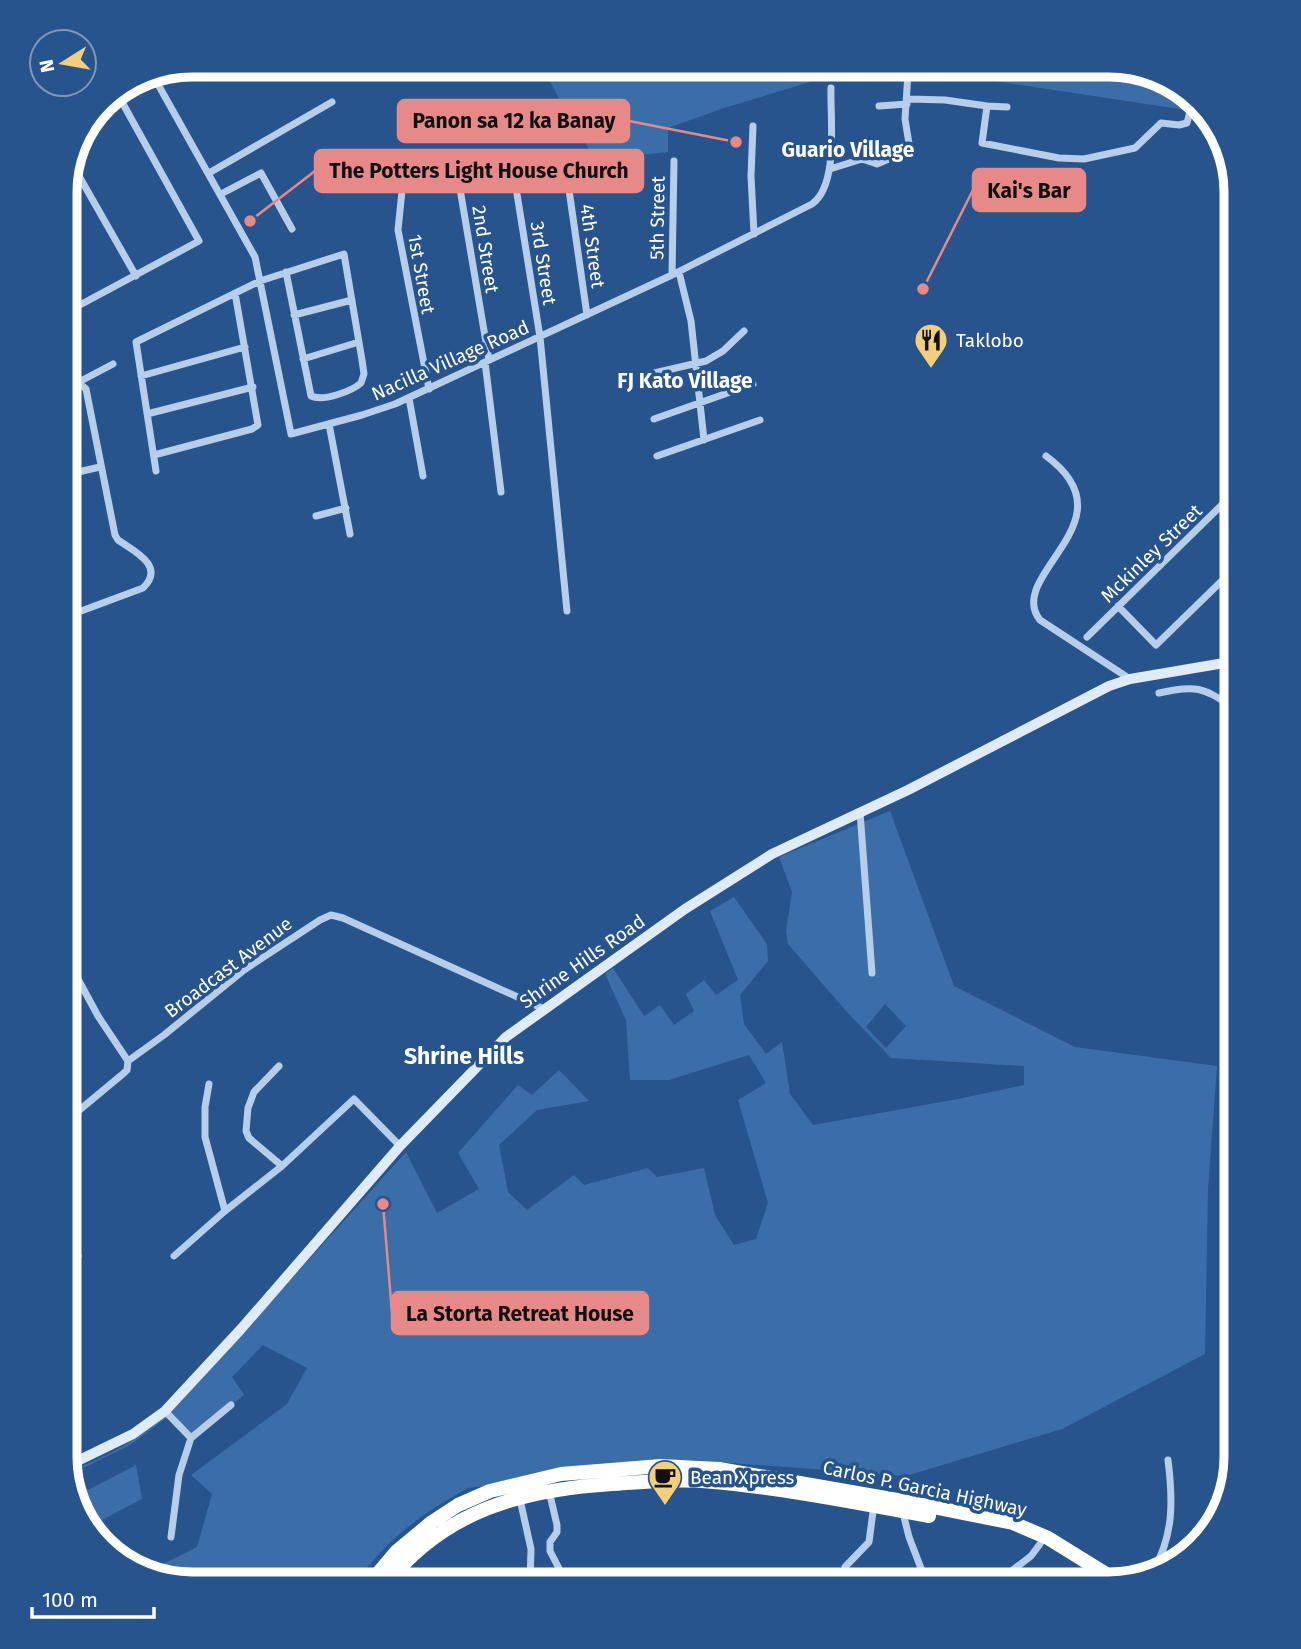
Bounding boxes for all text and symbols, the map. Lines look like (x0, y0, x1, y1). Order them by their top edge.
north arrow (28, 28, 98, 98)
text: N (34, 58, 59, 75)
callout: Panon sa 12 ka Banay (398, 100, 629, 142)
text: Panon sa 12 ka Banay (413, 108, 616, 134)
district label: Guario Village (782, 137, 915, 163)
callout: The Potters Light House Church (315, 150, 643, 192)
text: The Potters Light House Church (329, 158, 629, 184)
callout: Kai's Bar (973, 169, 1085, 211)
street label: 5th Street (645, 176, 670, 260)
text: Kai's Bar (987, 178, 1071, 204)
street label: 4th Street (575, 203, 610, 290)
street label: 2nd Street (467, 204, 504, 295)
street label: 3rd Street (526, 220, 561, 307)
street label: 1st Street (403, 232, 440, 316)
street label: Nacilla Village Road (368, 315, 533, 406)
restaurant icon: Taklobo (912, 321, 950, 370)
place label: Taklobo (956, 329, 1024, 352)
district label: FJ Kato Village (617, 368, 753, 394)
street label: Mckinley Street (1096, 499, 1207, 607)
street label: Shrine Hills Road (515, 910, 649, 1013)
street label: Broadcast Avenue (160, 912, 297, 1023)
district label: Shrine Hills (404, 1042, 524, 1070)
callout: La Storta Retreat House (392, 1292, 648, 1334)
text: La Storta Retreat House (406, 1301, 634, 1327)
street label: Carlos P. Garcia Highway (821, 1456, 1030, 1521)
cafe icon: Bean Xpress (646, 1458, 684, 1507)
place label: Bean Xpress (690, 1466, 795, 1489)
scale bar (32, 1576, 154, 1620)
text: 100 m (42, 1587, 98, 1613)

